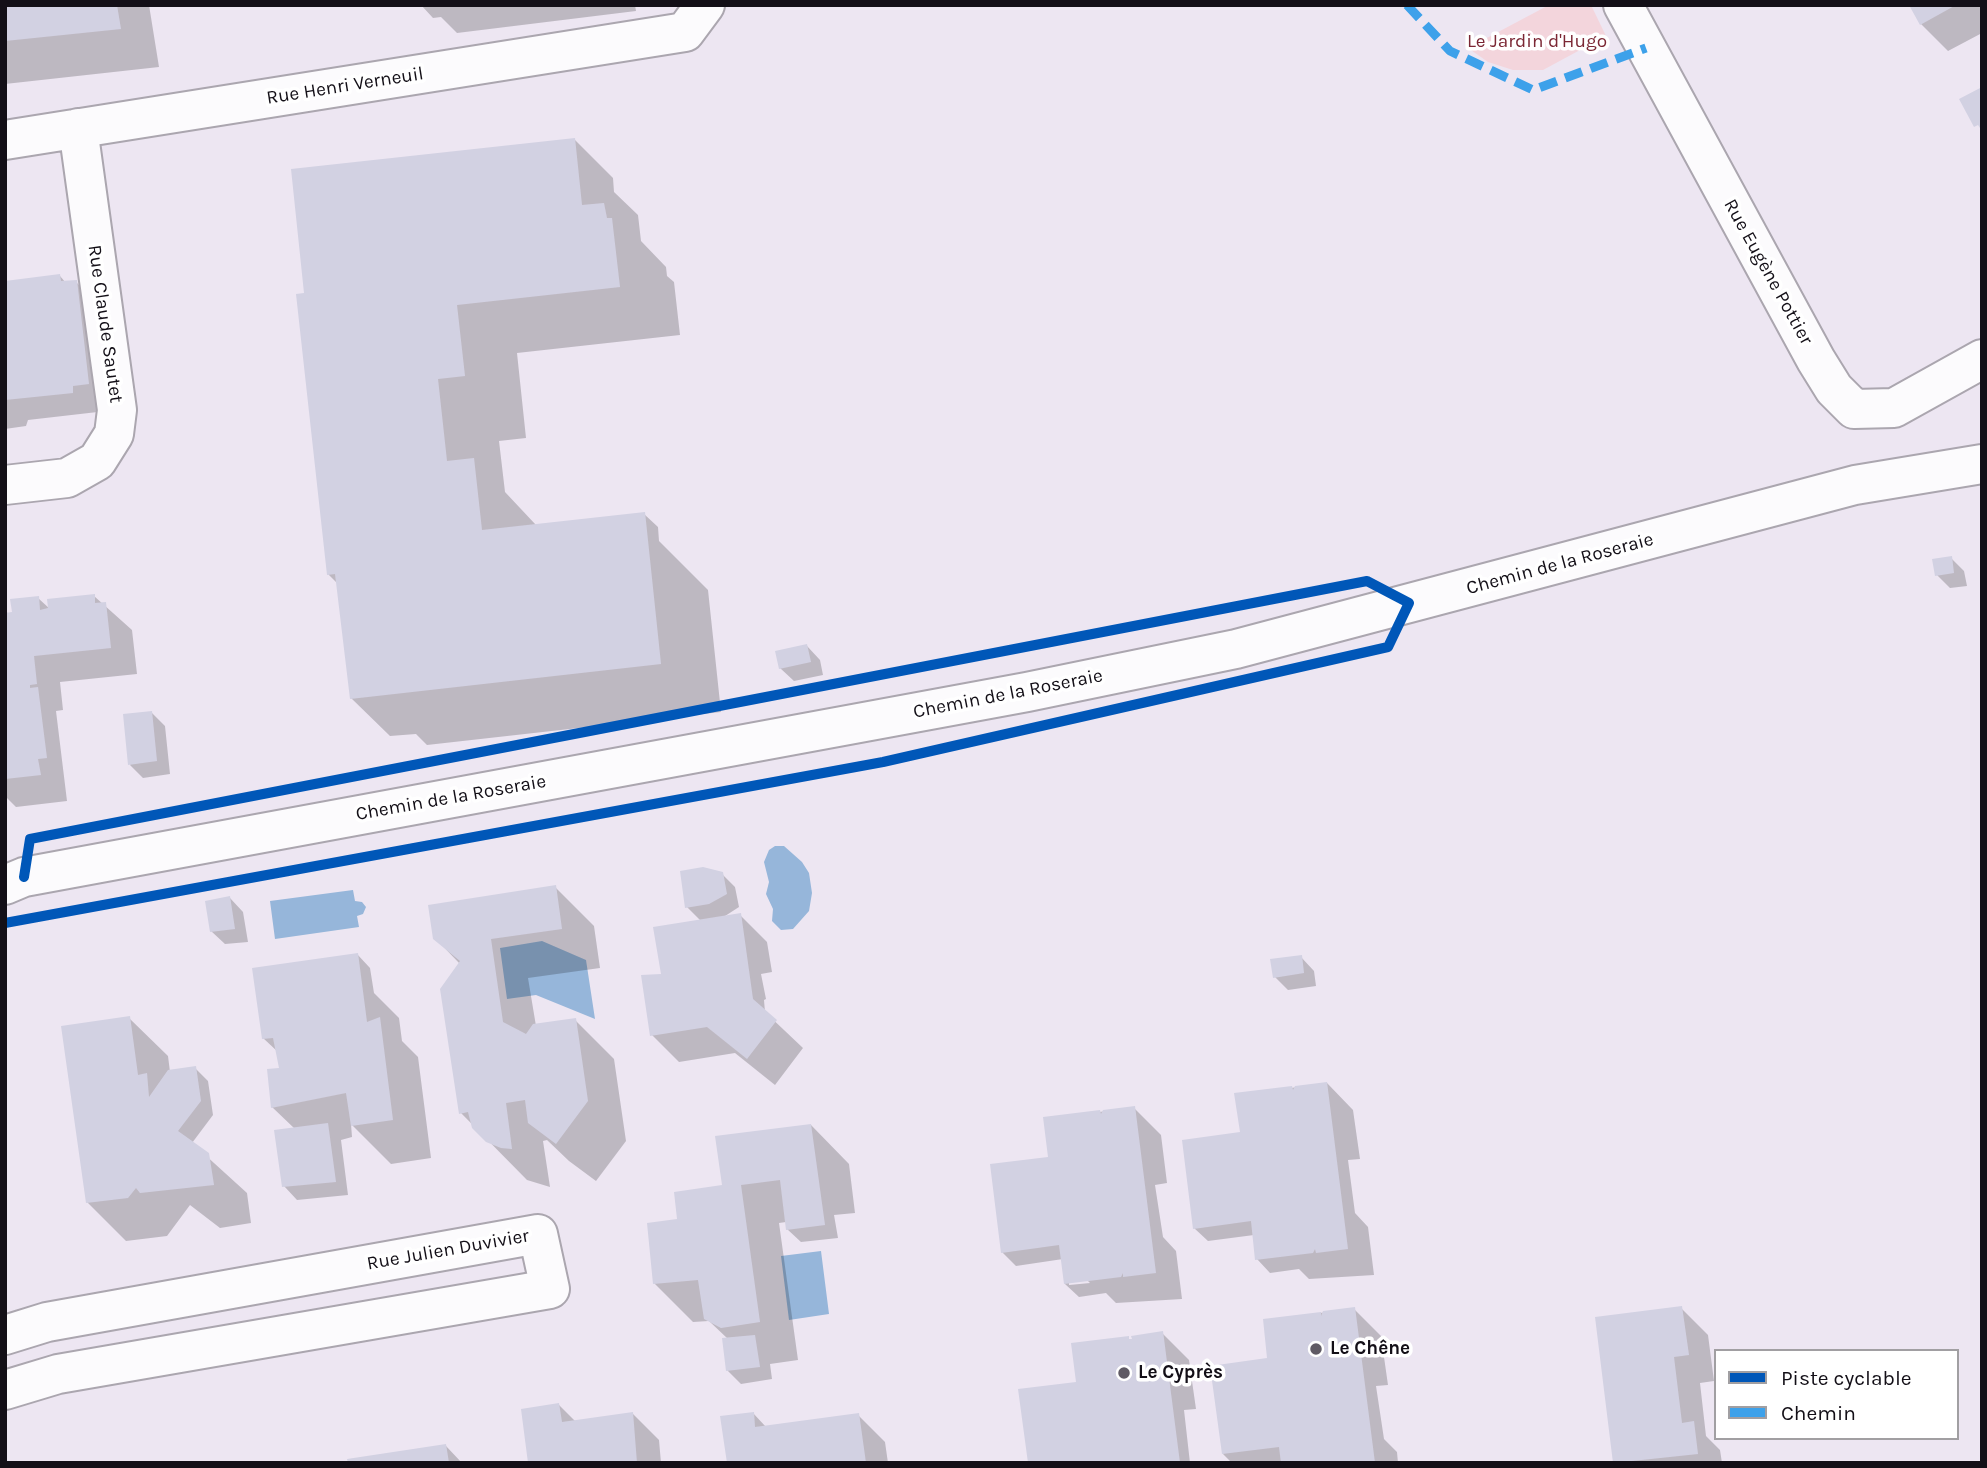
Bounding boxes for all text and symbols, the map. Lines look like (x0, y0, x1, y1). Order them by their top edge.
park label: Le Jardin d'Hugo (1467, 31, 1607, 53)
street label: Rue Henri Verneuil (265, 62, 425, 110)
street label: Rue Eugène Pottier (1718, 195, 1818, 349)
street label: Rue Claude Sautet (83, 244, 127, 404)
street label: Chemin de la Roseraie (1464, 528, 1656, 600)
street label: Chemin de la Roseraie (911, 664, 1105, 724)
street label: Chemin de la Roseraie (354, 770, 548, 826)
street label: Rue Julien Duvivier (365, 1225, 531, 1275)
place label: Le Chêne (1330, 1338, 1410, 1360)
marker: Le Chêne (1308, 1341, 1324, 1357)
legend (1714, 1349, 1959, 1440)
place label: Le Cyprès (1138, 1362, 1223, 1384)
marker: Le Cyprès (1116, 1365, 1132, 1381)
text: Piste cyclable (1781, 1366, 1912, 1390)
text: Chemin (1781, 1401, 1856, 1425)

